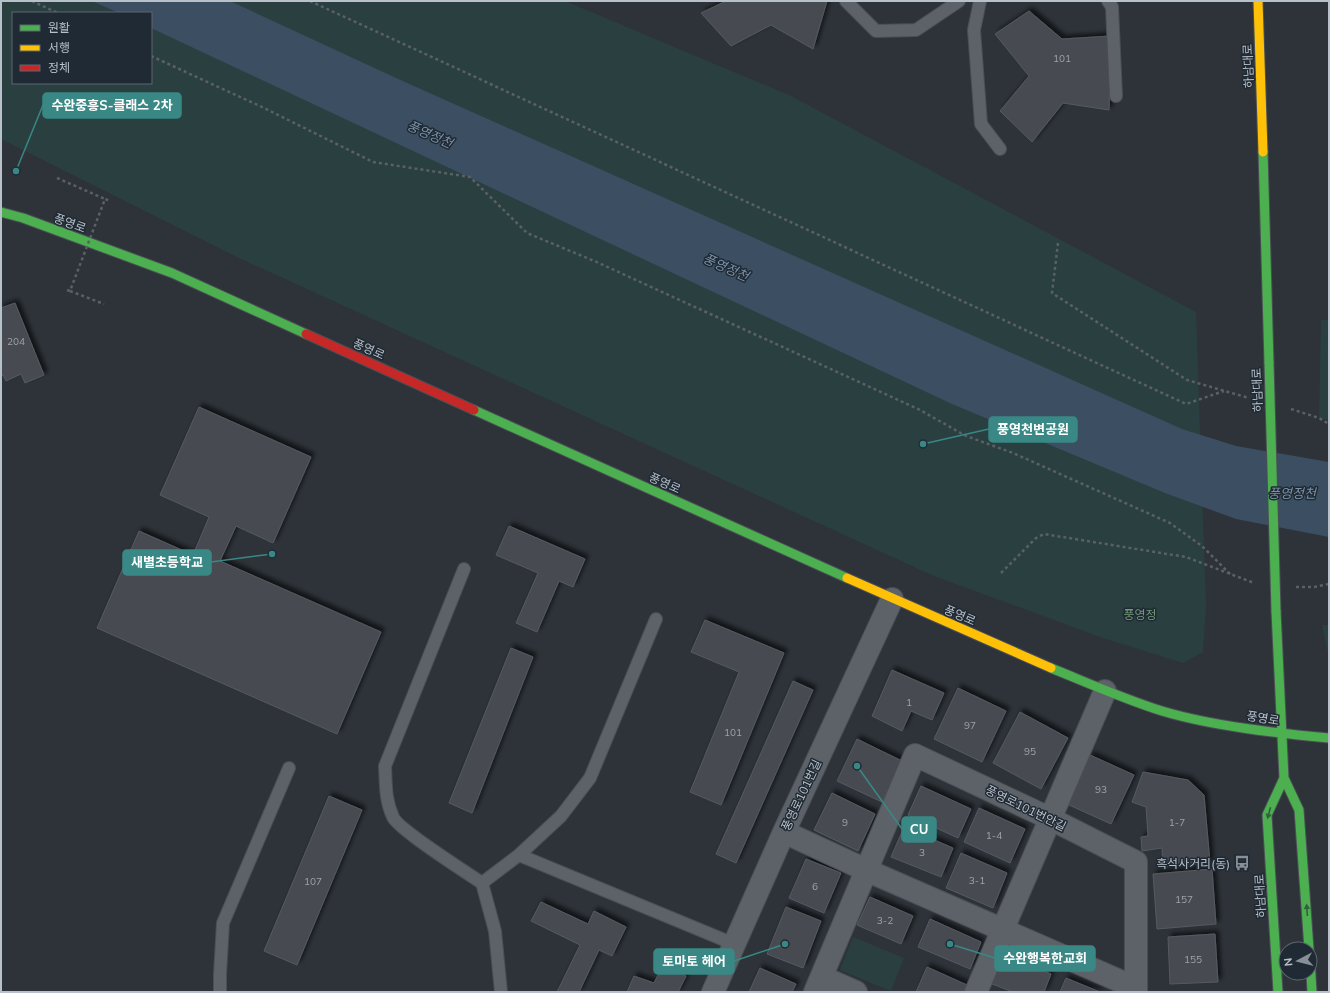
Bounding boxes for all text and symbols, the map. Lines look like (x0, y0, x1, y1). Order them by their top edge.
legend (12, 12, 152, 84)
text: 원활 (48, 20, 70, 35)
text: 서행 (48, 40, 70, 55)
street label: 하남대로 (1240, 44, 1256, 88)
house number: 101 (1053, 52, 1071, 65)
text: 정체 (48, 60, 70, 75)
callout: 수완중흥S-클래스 2차 (43, 93, 181, 118)
text: 수완중흥S-클래스 2차 (51, 97, 173, 113)
water label: 풍영정천 (405, 117, 456, 151)
street label: 풍영로 (52, 210, 88, 236)
water label: 풍영정천 (701, 250, 752, 284)
house number: 204 (7, 335, 25, 348)
street label: 풍영로 (351, 335, 387, 363)
street label: 하남대로 (1249, 368, 1265, 412)
callout: 풍영천변공원 (989, 417, 1077, 442)
text: 풍영천변공원 (997, 421, 1069, 437)
street label: 풍영로 (647, 469, 683, 497)
water label: 풍영정천 (1268, 485, 1317, 501)
callout: 새별초등학교 (123, 550, 211, 575)
text: 새별초등학교 (131, 554, 203, 570)
street label: 풍영로 (942, 602, 978, 628)
park label: 풍영정 (1123, 607, 1157, 622)
house number: 1 (906, 696, 912, 709)
street label: 풍영로 (1245, 708, 1281, 728)
house number: 97 (964, 719, 976, 732)
house number: 101 (724, 726, 742, 739)
house number: 95 (1024, 745, 1036, 758)
street label: 풍영로101번길 (778, 757, 824, 833)
street label: 풍영로101번안길 (983, 782, 1069, 834)
house number: 93 (1095, 783, 1107, 796)
one-way arrow (1266, 808, 1272, 820)
house number: 9 (842, 816, 848, 829)
house number: 1-7 (1169, 816, 1185, 829)
callout: CU (902, 817, 936, 842)
text: CU (910, 821, 928, 837)
house number: 1-4 (986, 829, 1002, 842)
house number: 3 (919, 846, 925, 859)
bus stop icon: 흑석사거리(동) (1233, 854, 1251, 872)
place label: 흑석사거리(동) (1156, 856, 1230, 871)
house number: 3-1 (969, 874, 985, 887)
street label: 하남대로 (1251, 874, 1269, 918)
house number: 107 (304, 875, 322, 888)
house number: 6 (812, 880, 818, 893)
house number: 157 (1175, 893, 1193, 906)
one-way arrow (1303, 904, 1310, 916)
house number: 3-2 (877, 914, 893, 927)
north arrow (1278, 941, 1318, 981)
callout: 수완행복한교회 (995, 946, 1095, 971)
callout: 토마토 헤어 (654, 949, 734, 974)
text: 수완행복한교회 (1003, 950, 1087, 966)
text: 토마토 헤어 (662, 953, 726, 969)
house number: 155 (1184, 953, 1202, 966)
text: N (1281, 957, 1296, 967)

